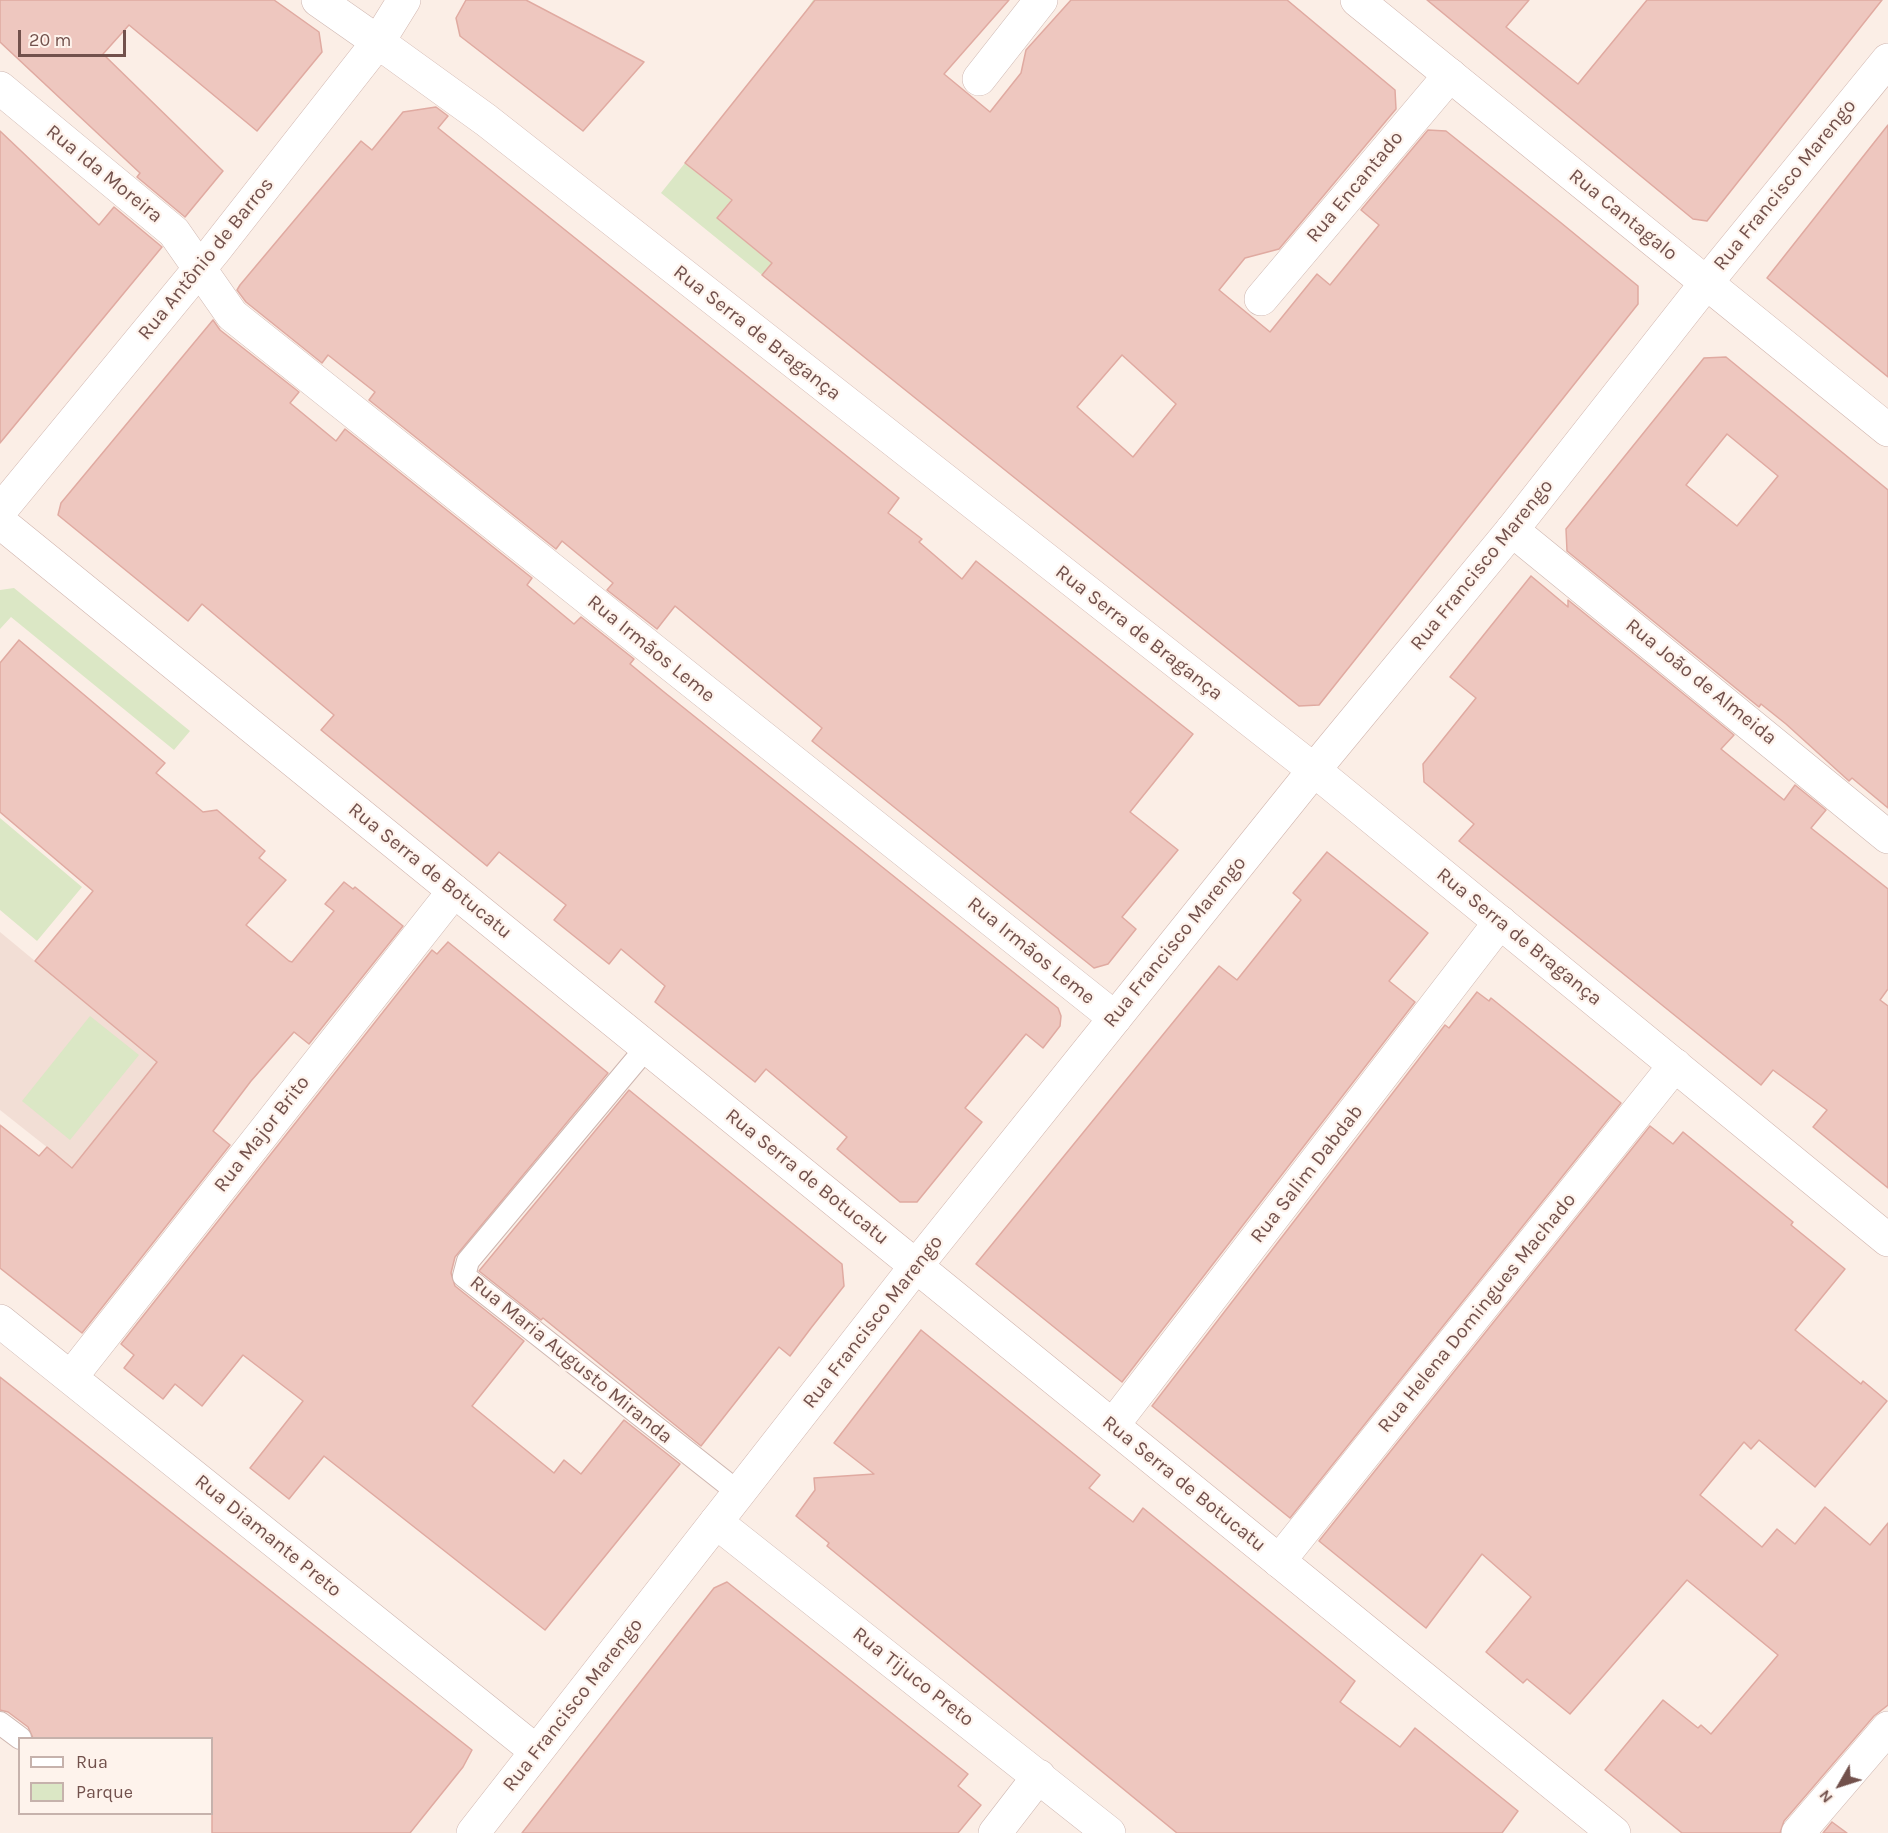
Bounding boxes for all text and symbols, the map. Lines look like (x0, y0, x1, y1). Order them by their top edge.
scale bar (21, 18, 129, 56)
text: 20 m (29, 29, 71, 51)
street label: Rua Francisco Marengo (1709, 95, 1861, 275)
street label: Rua Ida Moreira (41, 120, 167, 228)
street label: Rua Encantado (1301, 126, 1409, 248)
street label: Rua Cantagalo (1564, 164, 1682, 266)
street label: Rua Antônio de Barros (133, 173, 279, 345)
street label: Rua Serra de Bragança (668, 260, 846, 406)
street label: Rua Francisco Marengo (1406, 475, 1558, 655)
street label: Rua Serra de Bragança (1050, 560, 1228, 706)
street label: Rua Irmãos Leme (582, 590, 720, 708)
street label: Rua João de Almeida (1621, 614, 1781, 750)
street label: Rua Serra de Botucatu (343, 798, 517, 944)
street label: Rua Francisco Marengo (1099, 852, 1251, 1032)
street label: Rua Serra de Bragança (1431, 863, 1607, 1011)
street label: Rua Irmãos Leme (962, 892, 1100, 1010)
street label: Rua Major Brito (209, 1071, 315, 1197)
street label: Rua Salim Dabdab (1246, 1100, 1368, 1248)
street label: Rua Serra de Botucatu (720, 1104, 894, 1250)
street label: Rua Helena Domingues Machado (1373, 1188, 1581, 1438)
street label: Rua Francisco Marengo (798, 1231, 948, 1413)
street label: Rua Maria Augusto Miranda (465, 1271, 677, 1449)
street label: Rua Serra de Botucatu (1097, 1411, 1271, 1557)
street label: Rua Diamante Preto (190, 1470, 346, 1602)
street label: Rua Francisco Marengo (498, 1614, 648, 1796)
street label: Rua Tijuco Preto (848, 1622, 978, 1732)
legend (18, 1737, 213, 1815)
text: Rua (76, 1751, 108, 1773)
north arrow (1810, 1755, 1870, 1815)
text: Parque (76, 1781, 133, 1803)
text: N (1815, 1786, 1837, 1807)

